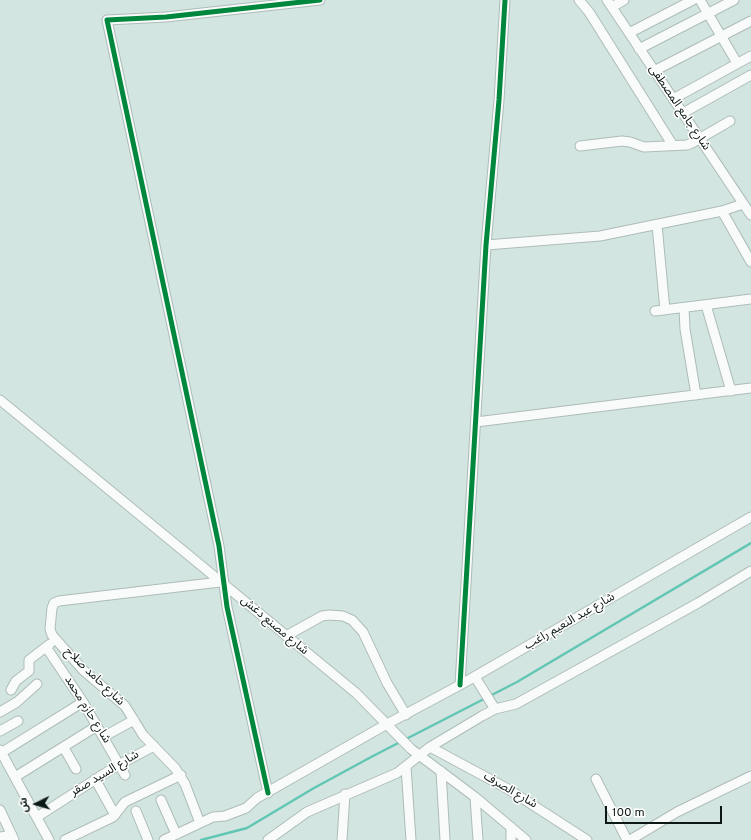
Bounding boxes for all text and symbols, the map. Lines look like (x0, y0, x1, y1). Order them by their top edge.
street label: شارع جامع المصطفى (645, 63, 713, 153)
street label: شارع عبد النعيم راغب (522, 590, 618, 654)
street label: شارع مصنع دغش (237, 593, 311, 659)
street label: شارع حامد صلاح (61, 645, 127, 709)
street label: شارع حازم محمد (61, 674, 113, 746)
street label: شارع السيد صقر (68, 748, 142, 800)
street label: شارع الصرف (481, 770, 539, 812)
north arrow (16, 784, 56, 824)
text: ش (16, 797, 32, 813)
scale bar (607, 798, 724, 824)
text: 100 m (612, 805, 645, 821)

